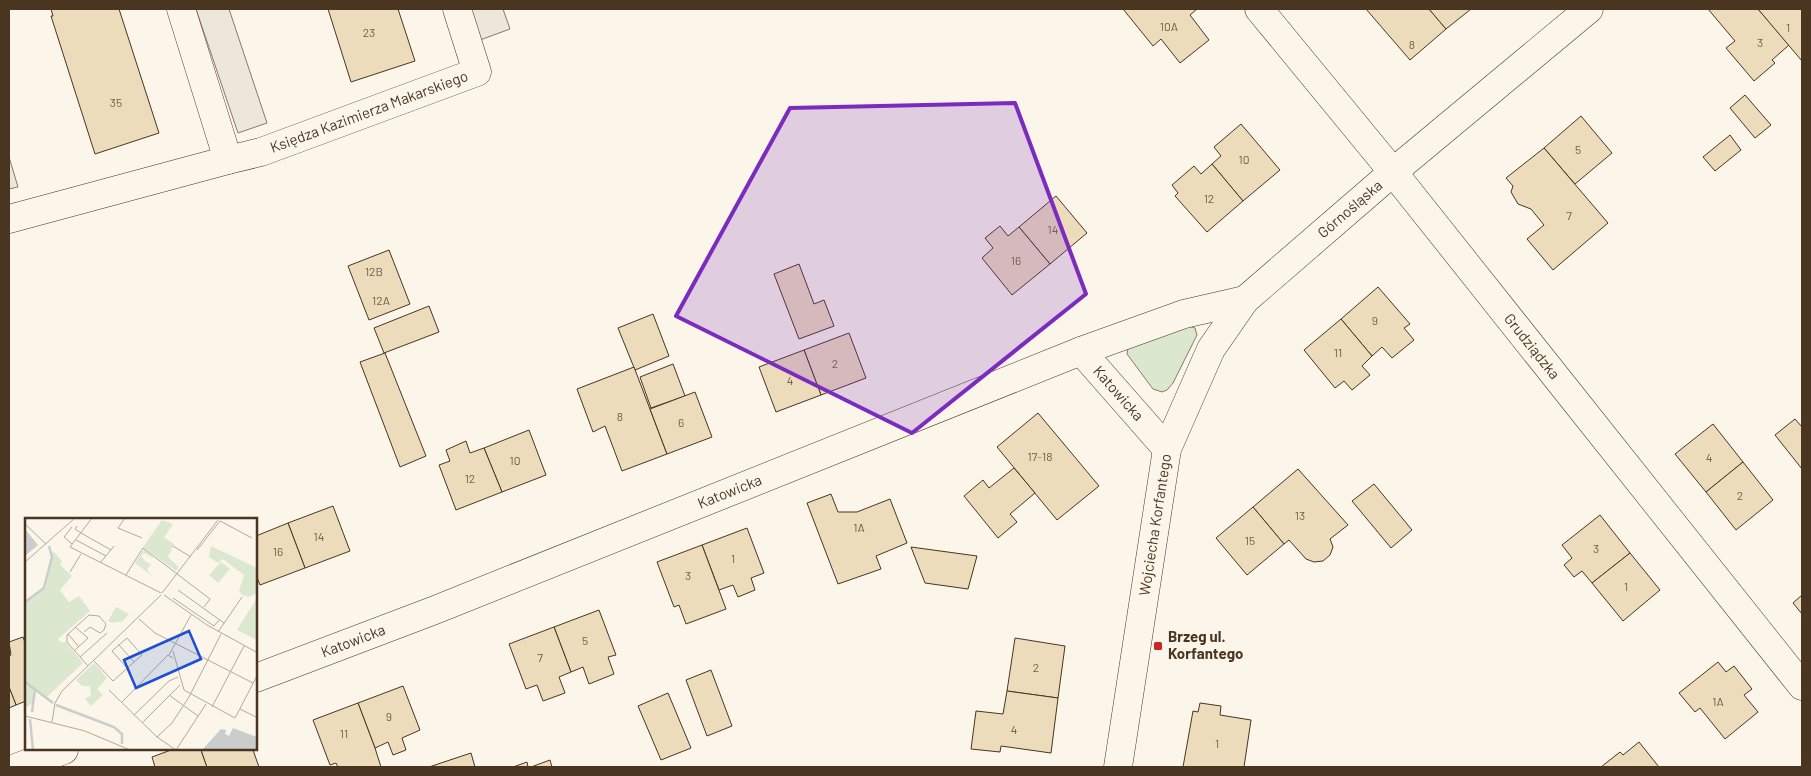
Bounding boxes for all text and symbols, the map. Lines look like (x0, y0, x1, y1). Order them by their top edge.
house number: 10A (1160, 19, 1178, 33)
house number: 1 (1786, 20, 1790, 34)
house number: 23 (363, 25, 375, 39)
house number: 3 (1757, 35, 1763, 49)
house number: 8 (1409, 37, 1415, 51)
street label: Księdza Kazimierza Makarskiego (267, 66, 470, 156)
house number: 35 (110, 95, 122, 109)
house number: 5 (1575, 142, 1581, 156)
house number: 10 (1239, 152, 1249, 166)
street label: Górnośląska (1313, 176, 1385, 241)
house number: 12 (1204, 191, 1214, 205)
house number: 7 (1566, 208, 1572, 222)
house number: 14 (1048, 222, 1058, 236)
house number: 16 (1011, 253, 1021, 267)
house number: 12B (365, 264, 383, 278)
house number: 12A (372, 293, 390, 307)
street label: Grudziądzka (1501, 309, 1564, 382)
house number: 9 (1372, 313, 1378, 327)
house number: 11 (1334, 345, 1342, 359)
house number: 2 (832, 356, 838, 370)
street label: Katowicka (1090, 362, 1148, 424)
house number: 4 (787, 373, 793, 387)
house number: 8 (617, 409, 623, 423)
house number: 6 (678, 415, 684, 429)
house number: 17-18 (1027, 449, 1053, 463)
house number: 4 (1706, 450, 1712, 464)
street label: Wojciecha Korfantego (1134, 452, 1174, 597)
house number: 10 (510, 453, 520, 467)
street label: Katowicka (695, 470, 764, 512)
house number: 12 (465, 471, 475, 485)
house number: 2 (1737, 488, 1743, 502)
house number: 13 (1295, 508, 1305, 522)
inset map (25, 518, 258, 751)
house number: 1A (853, 520, 865, 534)
house number: 14 (314, 529, 324, 543)
house number: 15 (1245, 533, 1255, 547)
house number: 3 (1593, 541, 1599, 555)
house number: 16 (273, 544, 283, 558)
house number: 1 (731, 551, 735, 565)
house number: 3 (685, 568, 691, 582)
house number: 1 (1624, 579, 1628, 593)
street label: Katowicka (318, 620, 388, 661)
place label: Brzeg ul. Korfantego (1168, 627, 1243, 662)
house number: 5 (582, 633, 588, 647)
marker: Brzeg ul. Korfantego (1152, 640, 1164, 652)
house number: 7 (537, 650, 543, 664)
house number: 2 (1033, 660, 1039, 674)
house number: 1A (1712, 694, 1724, 708)
house number: 9 (386, 709, 392, 723)
house number: 4 (1011, 722, 1017, 736)
house number: 11 (340, 726, 348, 740)
house number: 1 (1215, 736, 1219, 750)

